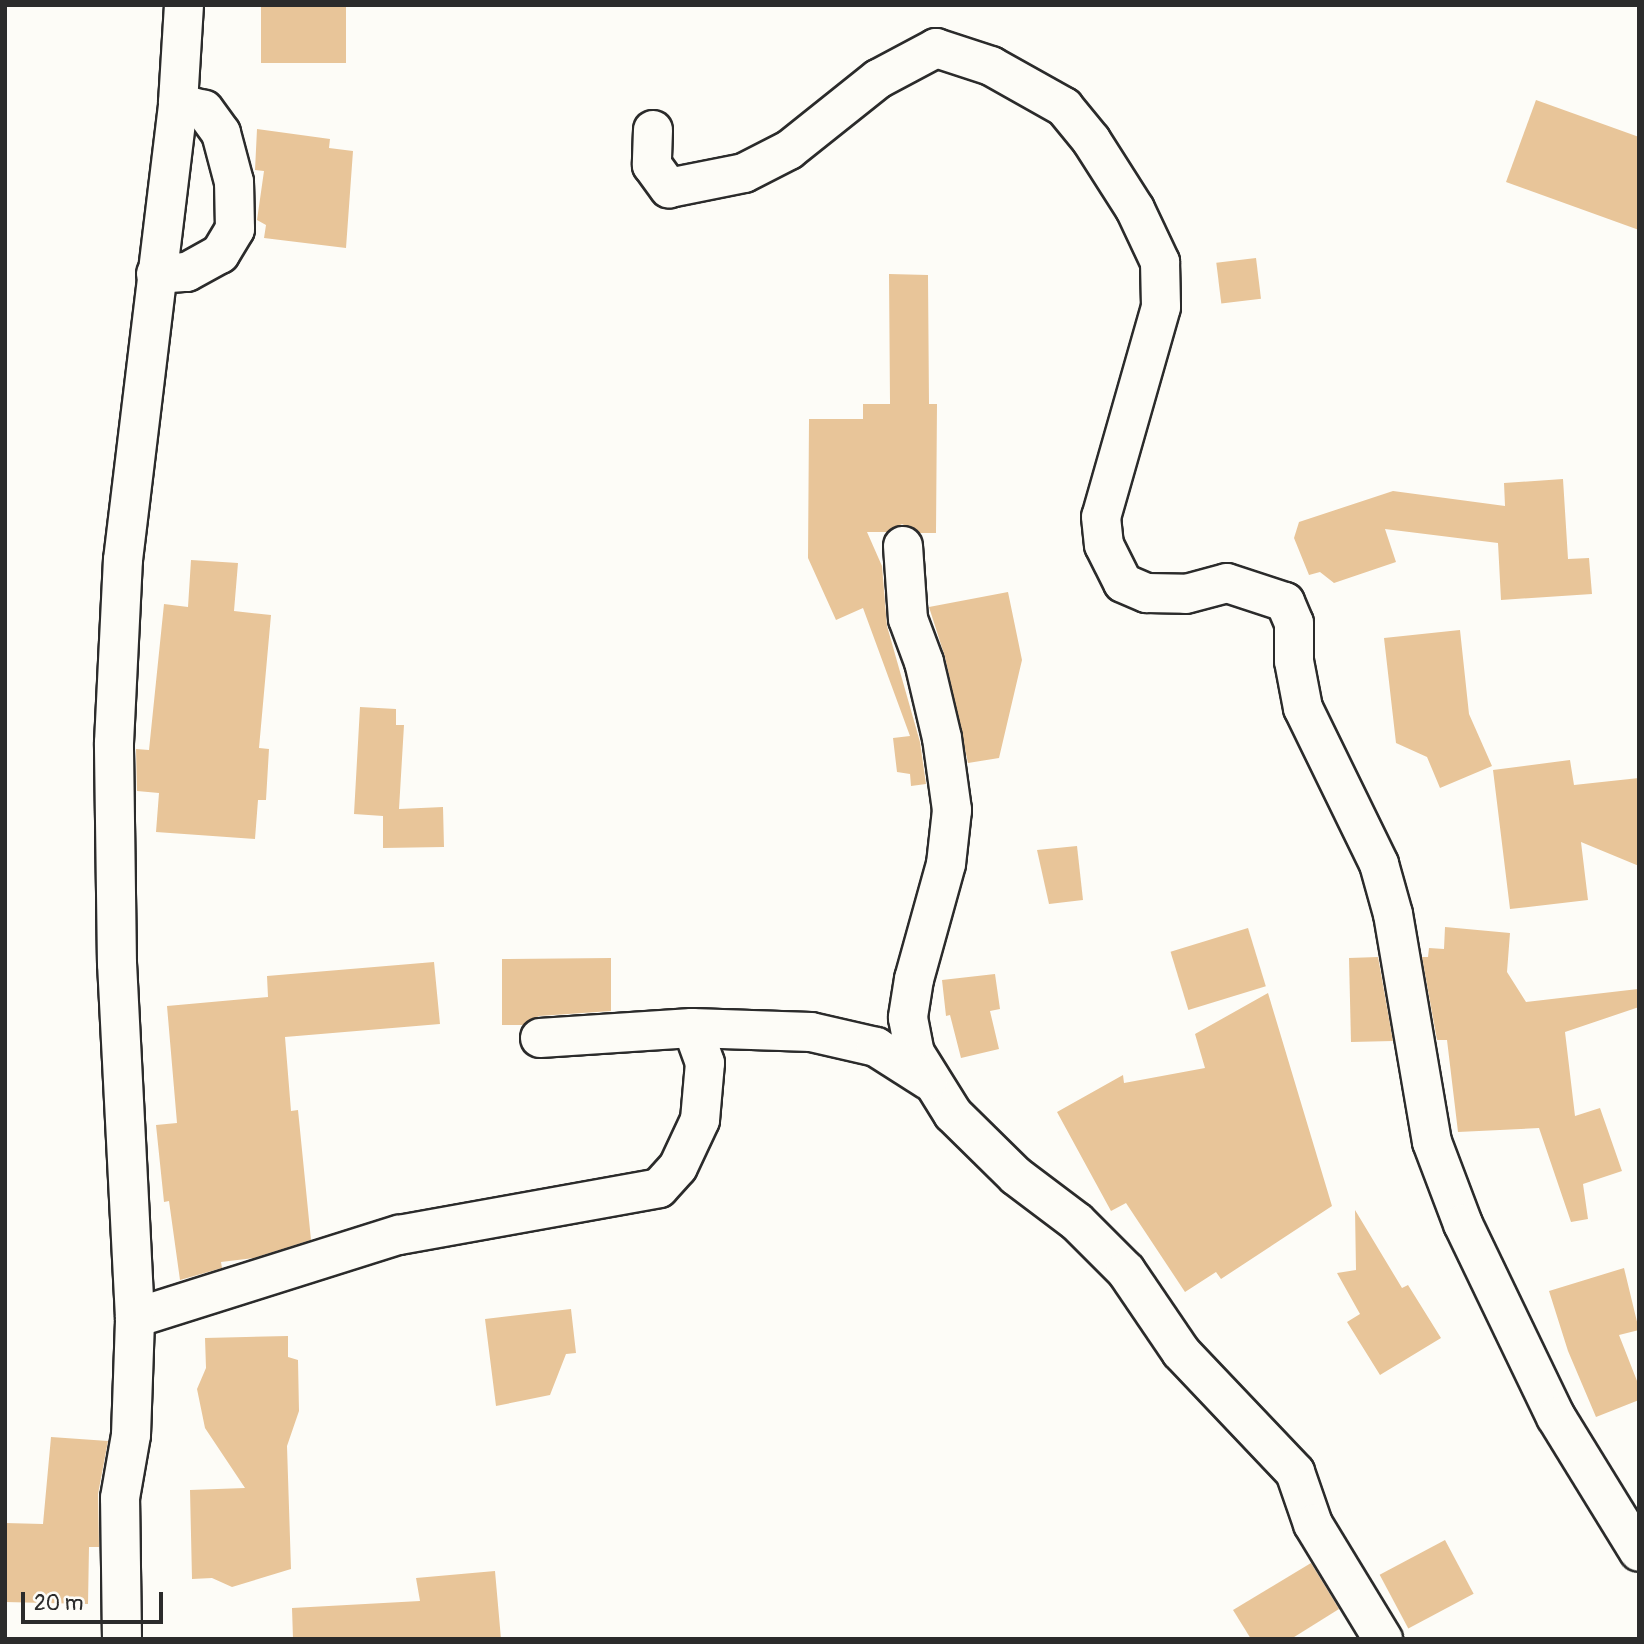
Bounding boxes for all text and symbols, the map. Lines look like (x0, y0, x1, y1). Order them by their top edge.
scale bar (24, 1578, 166, 1622)
text: 20 m (34, 1590, 83, 1617)

